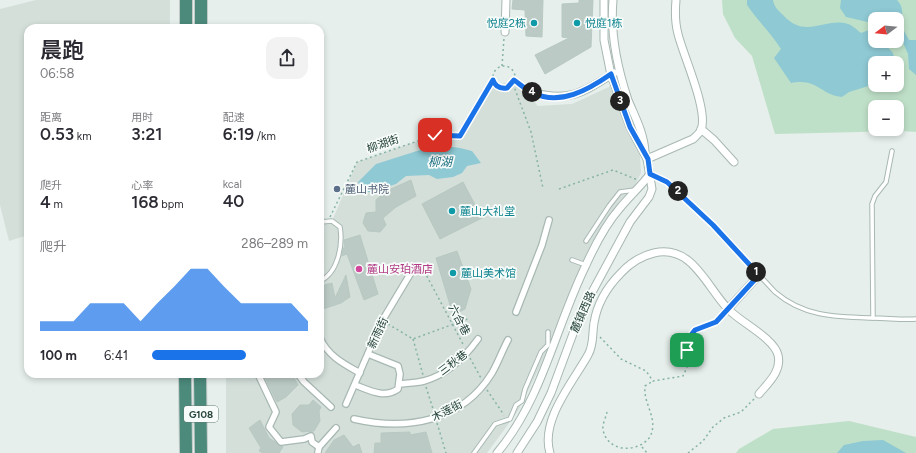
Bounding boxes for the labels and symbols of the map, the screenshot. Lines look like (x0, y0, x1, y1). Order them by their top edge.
north arrow (868, 12, 904, 48)
place label: 悦庭2栋 (487, 17, 526, 30)
place label: 悦庭1栋 (585, 17, 623, 30)
marker: 悦庭2栋 (529, 18, 539, 28)
marker: 悦庭1栋 (572, 18, 582, 28)
pin: 4 (522, 82, 542, 102)
pin: 3 (610, 91, 630, 111)
pin (418, 118, 452, 152)
street label: 柳湖街 (365, 132, 401, 156)
water label: 柳湖 (428, 155, 454, 169)
pin: 2 (668, 181, 688, 201)
place label: 麓山书院 (345, 183, 389, 196)
marker: 麓山书院 (332, 184, 342, 194)
place label: 麓山大礼堂 (460, 205, 515, 218)
marker: 麓山大礼堂 (447, 206, 457, 216)
pin: 1 (746, 262, 766, 282)
place label: 麓山安珀酒店 (367, 263, 433, 276)
marker: 麓山安珀酒店 (354, 264, 364, 274)
place label: 麓山美术馆 (461, 267, 516, 280)
marker: 麓山美术馆 (448, 268, 458, 278)
street label: 麓镇西路 (568, 289, 598, 335)
street label: 六合巷 (446, 302, 472, 338)
street label: 新雨街 (365, 315, 391, 351)
pin (670, 333, 704, 367)
street label: 三秋巷 (436, 348, 470, 378)
street label: 木莲街 (429, 398, 465, 424)
road number: G108 (184, 406, 218, 422)

